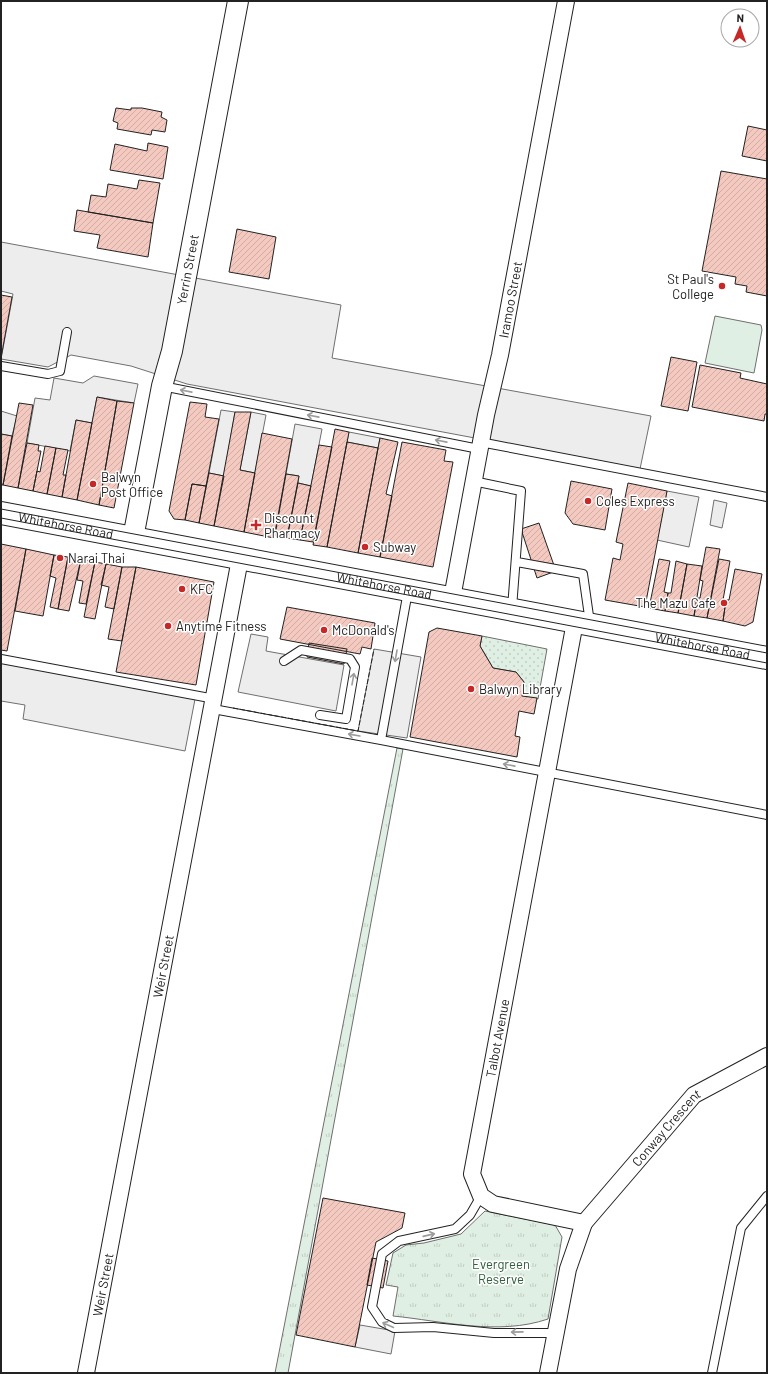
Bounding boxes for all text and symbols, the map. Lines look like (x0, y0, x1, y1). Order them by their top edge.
north arrow (720, 8, 760, 48)
text: N (736, 11, 744, 24)
street label: Yerrin Street (173, 233, 202, 306)
street label: Iramoo Street (495, 260, 525, 339)
place label: St Paul's College (667, 271, 714, 302)
marker: St Paul's College (717, 281, 727, 291)
one-way arrow (180, 386, 193, 394)
one-way arrow (307, 412, 320, 420)
one-way arrow (435, 437, 448, 445)
place label: Balwyn Post Office (101, 469, 163, 500)
marker: Balwyn Post Office (88, 479, 98, 489)
place label: Coles Express (596, 493, 675, 509)
marker: Coles Express (583, 496, 593, 506)
street label: Whitehorse Road (17, 508, 115, 542)
place label: Discount Pharmacy (264, 510, 320, 541)
marker: Discount Pharmacy (251, 520, 261, 530)
place label: Subway (373, 539, 416, 555)
marker: Subway (360, 542, 370, 552)
place label: Narai Thai (68, 550, 125, 566)
marker: Narai Thai (55, 553, 65, 563)
street label: Whitehorse Road (335, 569, 433, 602)
place label: KFC (190, 581, 213, 597)
marker: KFC (177, 584, 187, 594)
place label: The Mazu Cafe (636, 595, 716, 611)
marker: The Mazu Cafe (719, 598, 729, 608)
place label: Anytime Fitness (176, 618, 266, 634)
marker: Anytime Fitness (163, 621, 173, 631)
place label: McDonald's (332, 622, 395, 638)
marker: McDonald's (319, 625, 329, 635)
street label: Whitehorse Road (654, 629, 751, 663)
one-way arrow (392, 649, 400, 662)
one-way arrow (349, 673, 357, 686)
place label: Balwyn Library (479, 681, 562, 697)
marker: Balwyn Library (466, 684, 476, 694)
one-way arrow (347, 730, 360, 738)
one-way arrow (502, 761, 515, 769)
street label: Weir Street (149, 933, 177, 999)
street label: Talbot Avenue (482, 997, 513, 1079)
street label: Conway Crescent (628, 1085, 703, 1170)
one-way arrow (422, 1231, 435, 1238)
street label: Weir Street (89, 1252, 117, 1317)
park label: Evergreen Reserve (472, 1256, 530, 1287)
one-way arrow (382, 1321, 394, 1328)
one-way arrow (511, 1328, 524, 1336)

